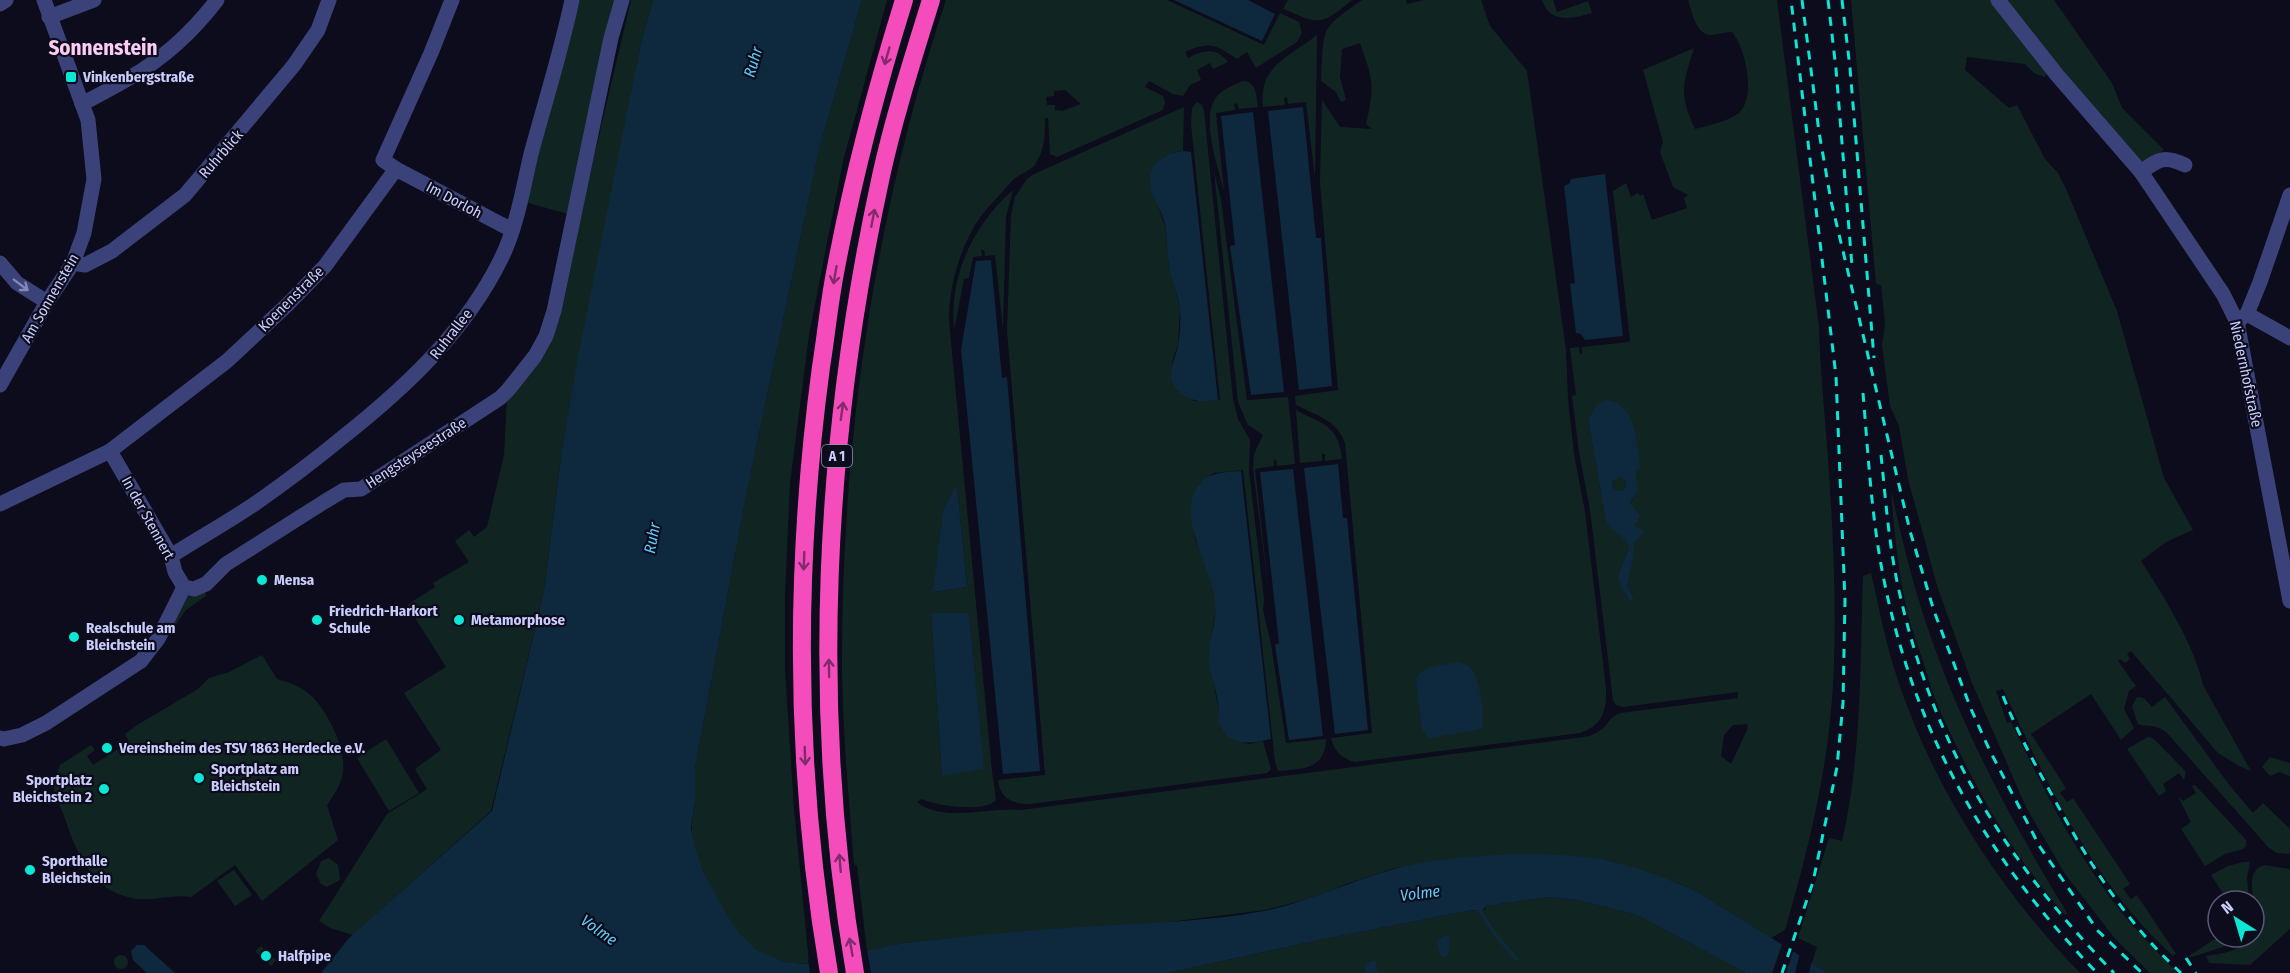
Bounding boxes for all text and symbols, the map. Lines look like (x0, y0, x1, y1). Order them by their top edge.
district label: Sonnenstein (48, 35, 158, 61)
water label: Ruhr (740, 44, 767, 79)
one-way arrow (881, 46, 892, 65)
place label: Vinkenbergstraße (82, 68, 195, 86)
marker: Vinkenbergstraße (64, 70, 78, 84)
street label: Ruhrblick (195, 126, 247, 182)
street label: Im Dorloh (423, 178, 485, 222)
one-way arrow (868, 209, 879, 228)
street label: Am Sonnenstein (17, 250, 83, 346)
street label: Koenenstraße (255, 263, 327, 335)
one-way arrow (829, 265, 840, 285)
one-way arrow (13, 279, 29, 291)
street label: Ruhrallee (426, 305, 476, 363)
street label: Niedernhofstraße (2226, 319, 2266, 429)
one-way arrow (837, 401, 848, 421)
street label: Hengsteyseestraße (362, 414, 470, 492)
road number: A 1 (822, 445, 852, 467)
street label: In der Stennert (118, 473, 178, 563)
water label: Ruhr (640, 521, 664, 555)
one-way arrow (798, 550, 809, 570)
place label: Mensa (274, 571, 315, 589)
marker: Mensa (255, 573, 269, 587)
place label: Friedrich-Harkort Schule (329, 602, 439, 637)
place label: Metamorphose (471, 611, 566, 629)
marker: Friedrich-Harkort Schule (310, 613, 324, 627)
marker: Metamorphose (452, 613, 466, 627)
place label: Realschule am Bleichstein (86, 619, 176, 654)
marker: Realschule am Bleichstein (67, 630, 81, 644)
one-way arrow (823, 659, 834, 679)
place label: Vereinsheim des TSV 1863 Herdecke e.V. (118, 739, 366, 757)
marker: Vereinsheim des TSV 1863 Herdecke e.V. (100, 741, 114, 755)
one-way arrow (800, 745, 811, 765)
place label: Sportplatz am Bleichstein (211, 760, 299, 795)
place label: Sportplatz Bleichstein 2 (13, 771, 93, 806)
marker: Sportplatz am Bleichstein (192, 771, 206, 785)
marker: Sportplatz Bleichstein 2 (97, 782, 111, 796)
place label: Sporthalle Bleichstein (42, 852, 111, 887)
one-way arrow (834, 853, 845, 873)
marker: Sporthalle Bleichstein (23, 863, 37, 877)
water label: Volme (1399, 881, 1441, 905)
north arrow (2206, 889, 2266, 949)
text: N (2218, 897, 2237, 918)
water label: Volme (577, 911, 621, 950)
one-way arrow (845, 938, 856, 957)
place label: Halfpipe (278, 947, 332, 965)
marker: Halfpipe (259, 949, 273, 963)

